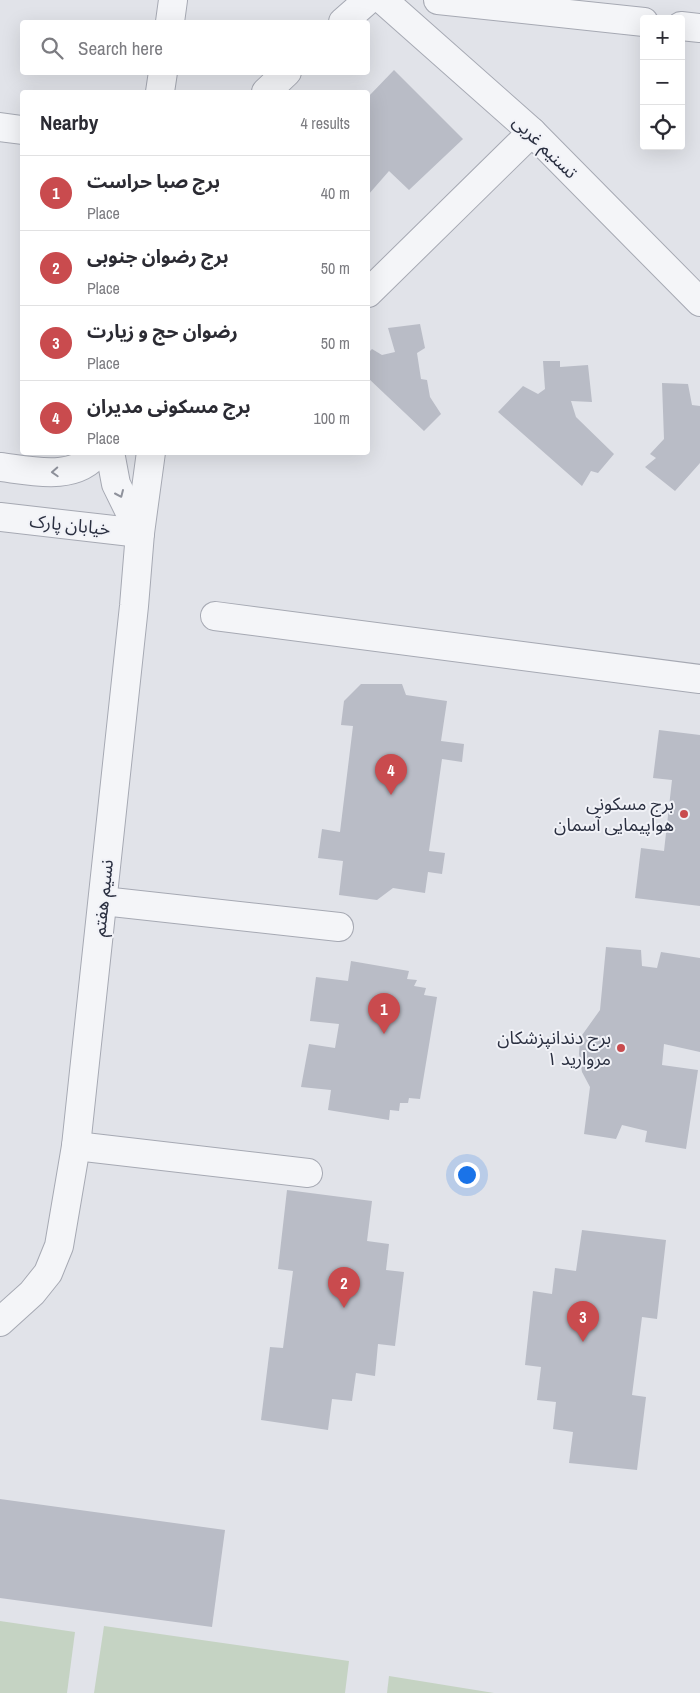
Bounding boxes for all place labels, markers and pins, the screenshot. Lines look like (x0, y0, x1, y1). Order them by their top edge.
pin: 4 (375, 754, 407, 795)
place label: برج مسکونی هواپیمایی آسمان (554, 791, 674, 837)
marker: برج مسکونی هواپیمایی آسمان (678, 808, 690, 820)
pin: 1 (368, 993, 400, 1034)
place label: برج دندانپزشکان مروارید ۱ (497, 1025, 611, 1071)
marker: برج دندانپزشکان مروارید ۱ (615, 1042, 627, 1054)
pin: 2 (328, 1267, 360, 1308)
pin: 3 (567, 1301, 599, 1342)

